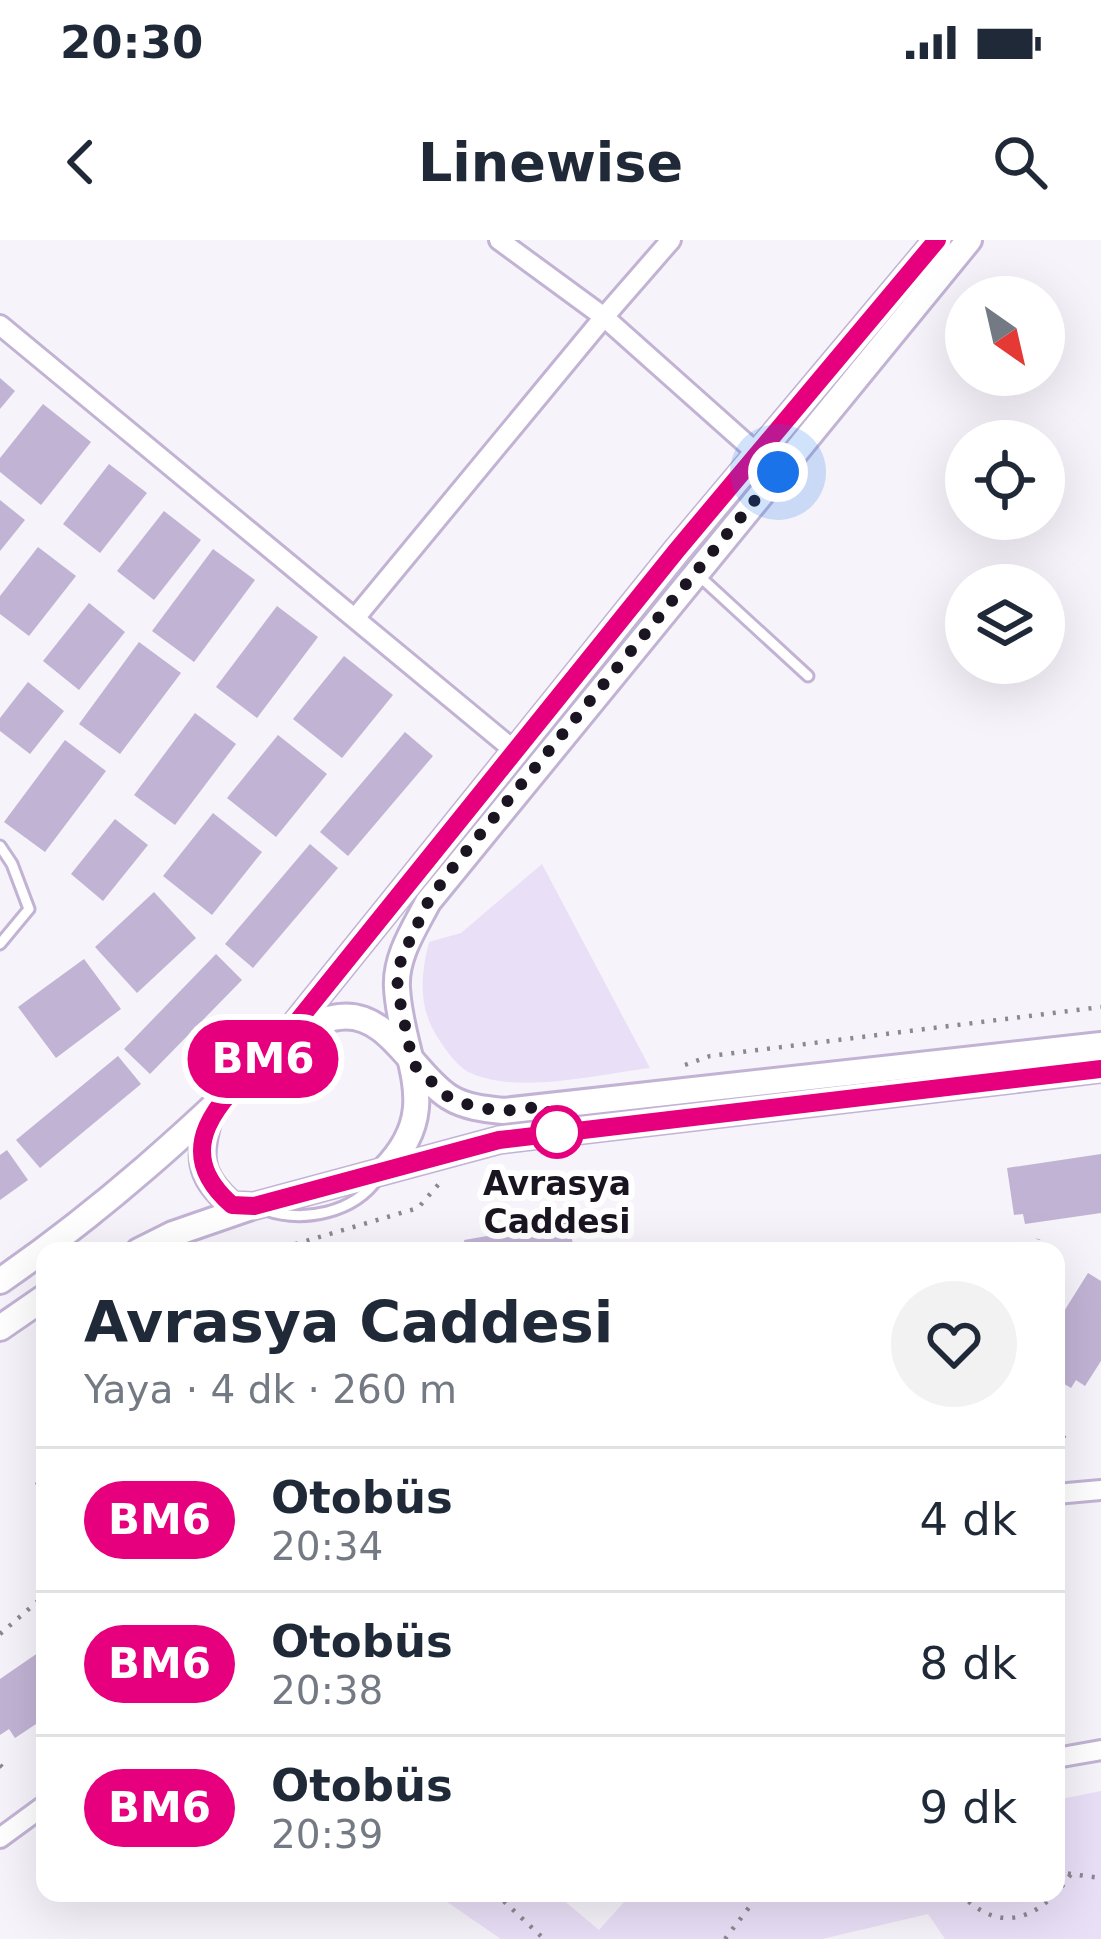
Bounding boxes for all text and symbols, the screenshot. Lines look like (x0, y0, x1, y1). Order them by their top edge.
text: 20:30 (60, 16, 203, 69)
icon: back (48, 129, 114, 195)
icon: search (987, 129, 1053, 195)
text: Linewise (418, 131, 683, 194)
north arrow (945, 276, 1065, 396)
map controls (945, 276, 1065, 684)
button: locate (945, 420, 1065, 540)
your location (748, 442, 808, 502)
button: layers (945, 564, 1065, 684)
line badge: BM6 (194, 1020, 332, 1098)
text: BM6 (211, 1034, 315, 1083)
marker: Avrasya Caddesi (532, 1107, 582, 1157)
place label: Avrasya Caddesi (483, 1164, 631, 1241)
button: heart (891, 1281, 1017, 1407)
text: Avrasya Caddesi (84, 1289, 613, 1355)
text: Yaya · 4 dk · 260 m (84, 1367, 457, 1412)
text: Otobüs (271, 1471, 453, 1524)
text: 4 dk (919, 1493, 1017, 1546)
text: BM6 (108, 1495, 211, 1544)
text: 20:34 (271, 1524, 383, 1569)
text: Otobüs (271, 1615, 453, 1668)
text: 8 dk (919, 1637, 1017, 1690)
text: BM6 (108, 1639, 211, 1688)
text: 20:38 (271, 1668, 383, 1713)
text: Otobüs (271, 1759, 453, 1812)
text: 9 dk (919, 1781, 1017, 1834)
text: BM6 (108, 1783, 211, 1832)
text: 20:39 (271, 1812, 383, 1857)

